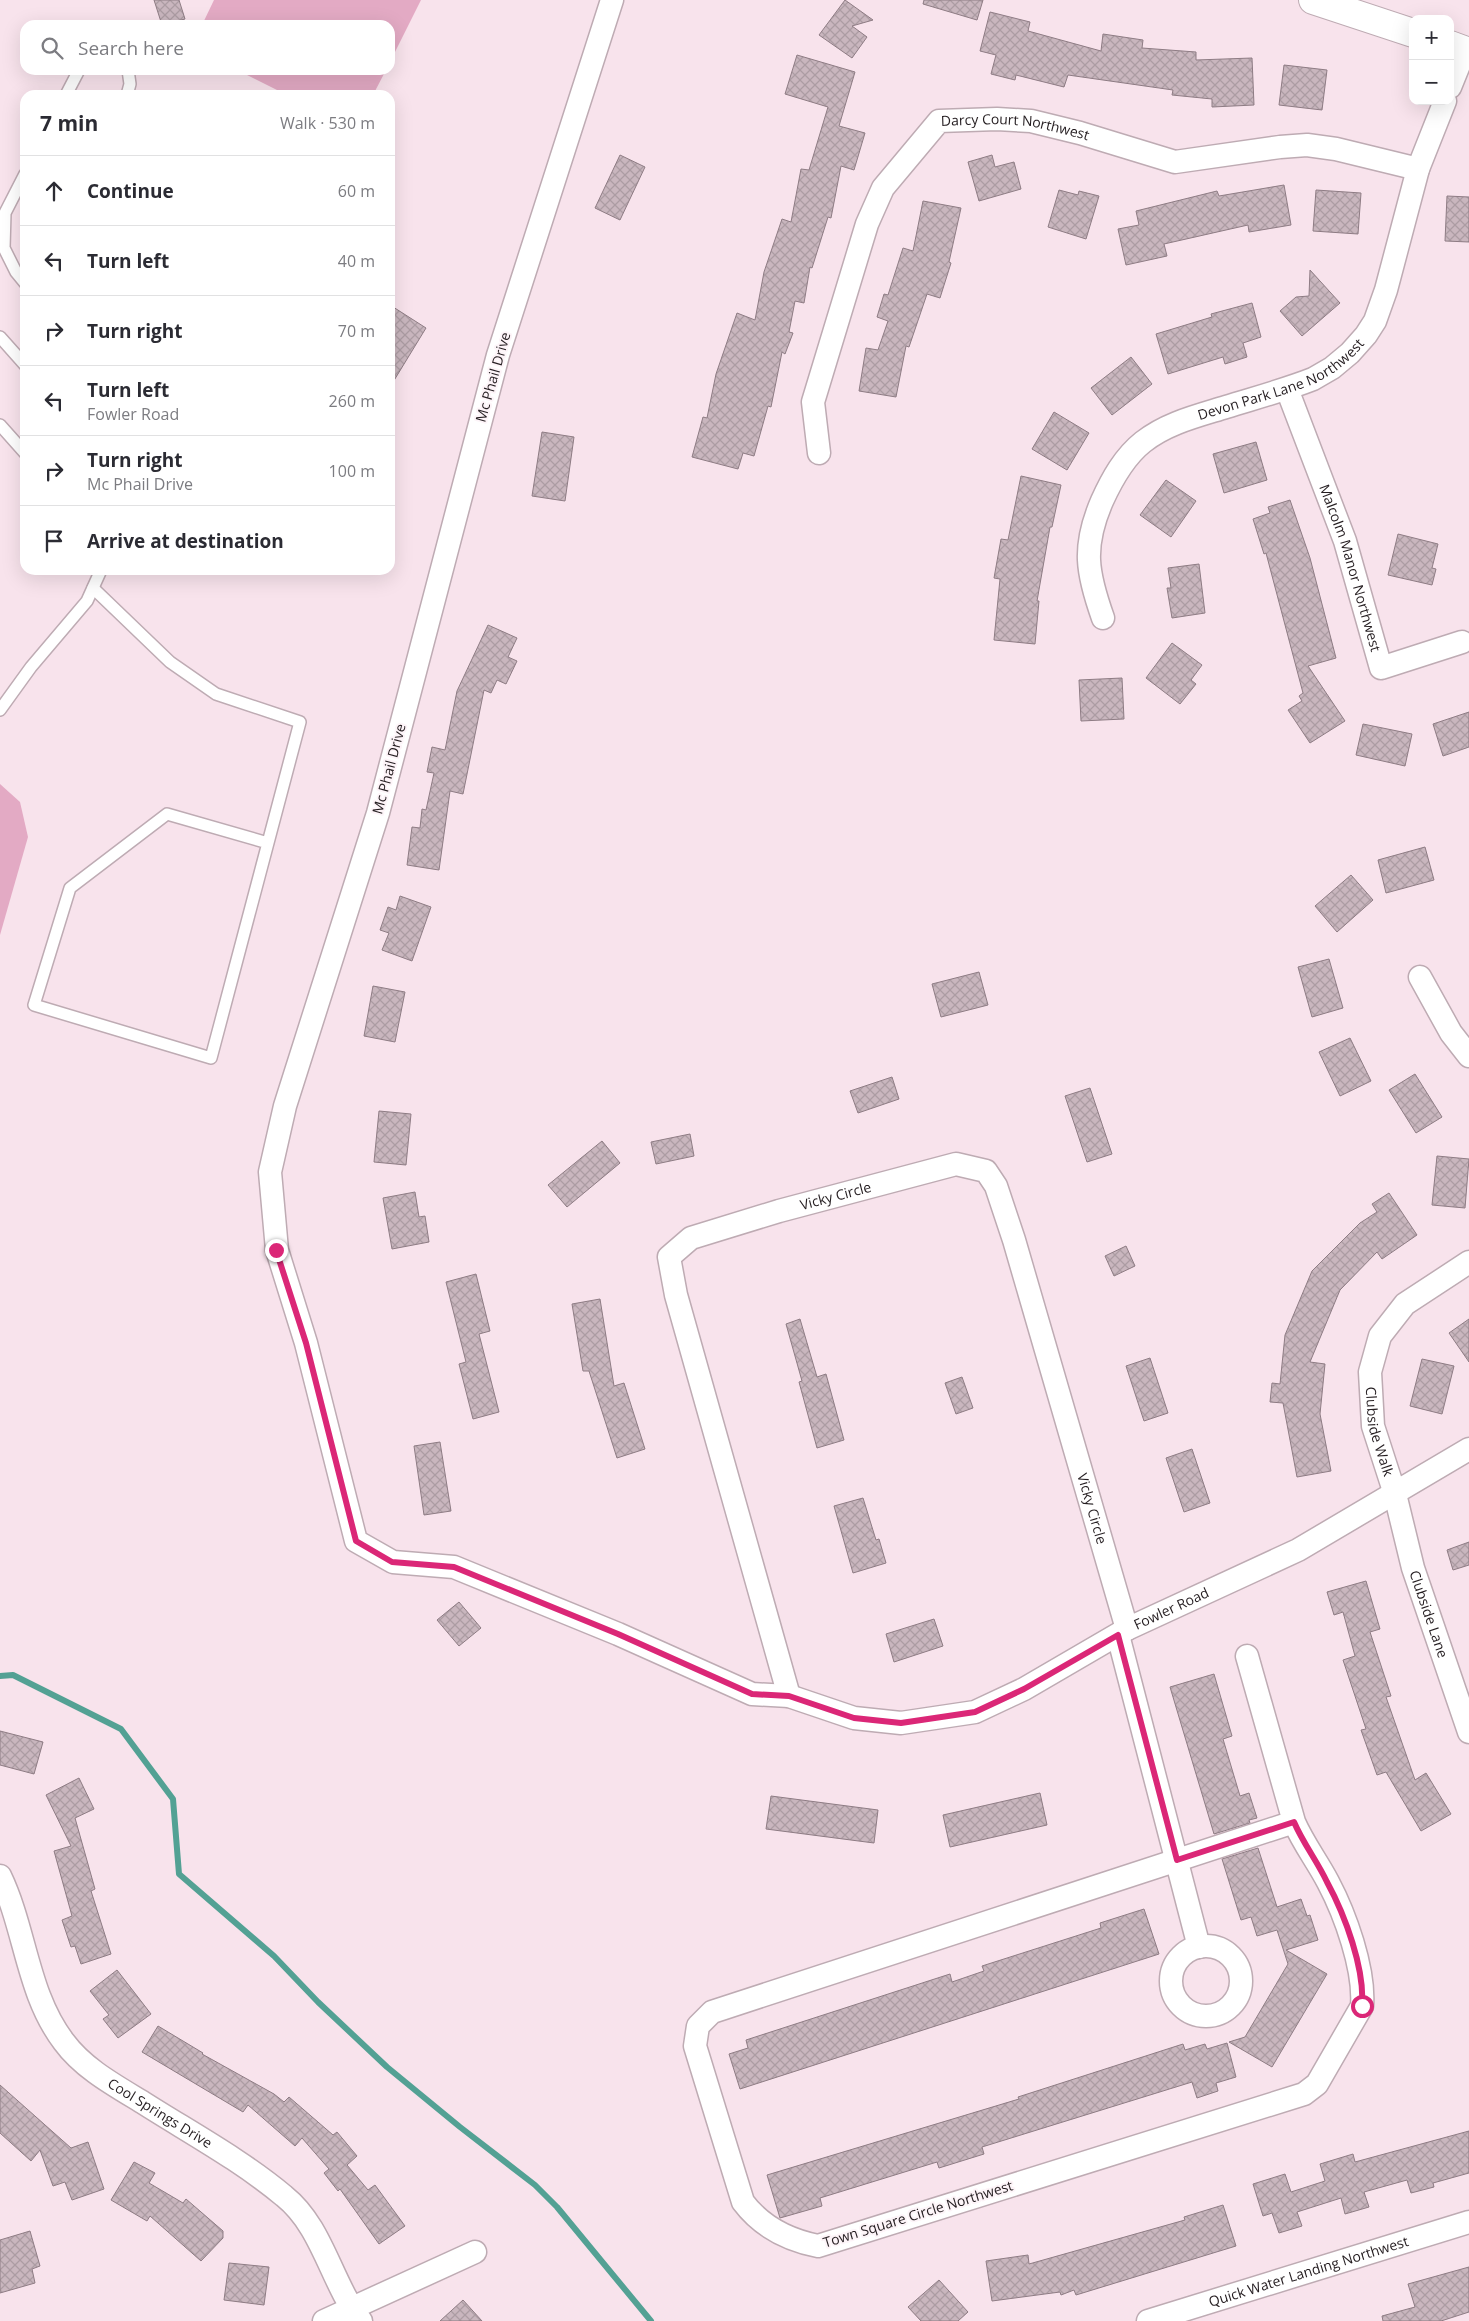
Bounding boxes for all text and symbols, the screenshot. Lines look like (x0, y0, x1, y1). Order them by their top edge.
map controls (1409, 15, 1454, 105)
button: + (1409, 15, 1454, 60)
search box (20, 20, 395, 75)
icon: search (38, 34, 66, 62)
text: Search here (78, 35, 184, 61)
button: − (1409, 60, 1454, 105)
text: 7 min (40, 109, 98, 137)
street label: Darcy Court Northwest (941, 109, 1092, 144)
text: Walk · 530 m (280, 112, 375, 134)
icon: ahead (40, 177, 68, 205)
text: Continue (87, 178, 174, 204)
text: 60 m (338, 180, 375, 202)
icon: left (40, 247, 68, 275)
text: Turn left (87, 248, 169, 274)
text: 40 m (338, 250, 375, 272)
icon: right (40, 317, 68, 345)
text: Turn right (87, 318, 182, 344)
text: 70 m (338, 320, 375, 342)
street label: Mc Phail Drive (471, 330, 514, 424)
street label: Devon Park Lane Northwest (1195, 334, 1368, 424)
text: Turn left (87, 377, 169, 403)
icon: left (40, 387, 68, 415)
text: 260 m (329, 390, 375, 412)
text: Fowler Road (87, 403, 179, 425)
text: Turn right (87, 447, 182, 473)
icon: right (40, 457, 68, 485)
text: 100 m (329, 460, 375, 482)
text: Mc Phail Drive (87, 473, 193, 495)
street label: Malcolm Manor Northwest (1315, 481, 1386, 654)
icon: arrive (40, 527, 68, 555)
text: Arrive at destination (87, 528, 284, 554)
street label: Mc Phail Drive (367, 722, 410, 816)
street label: Vicky Circle (798, 1177, 873, 1214)
route end (265, 1239, 288, 1262)
street label: Clubside Walk (1362, 1386, 1399, 1479)
street label: Vicky Circle (1073, 1471, 1112, 1546)
street label: Clubside Lane (1405, 1568, 1453, 1660)
street label: Fowler Road (1130, 1583, 1212, 1634)
route start (1351, 1995, 1374, 2018)
street label: Cool Springs Drive (104, 2073, 216, 2152)
street label: Town Square Circle Northwest (821, 2176, 1015, 2251)
street label: Quick Water Landing Northwest (1206, 2231, 1411, 2311)

